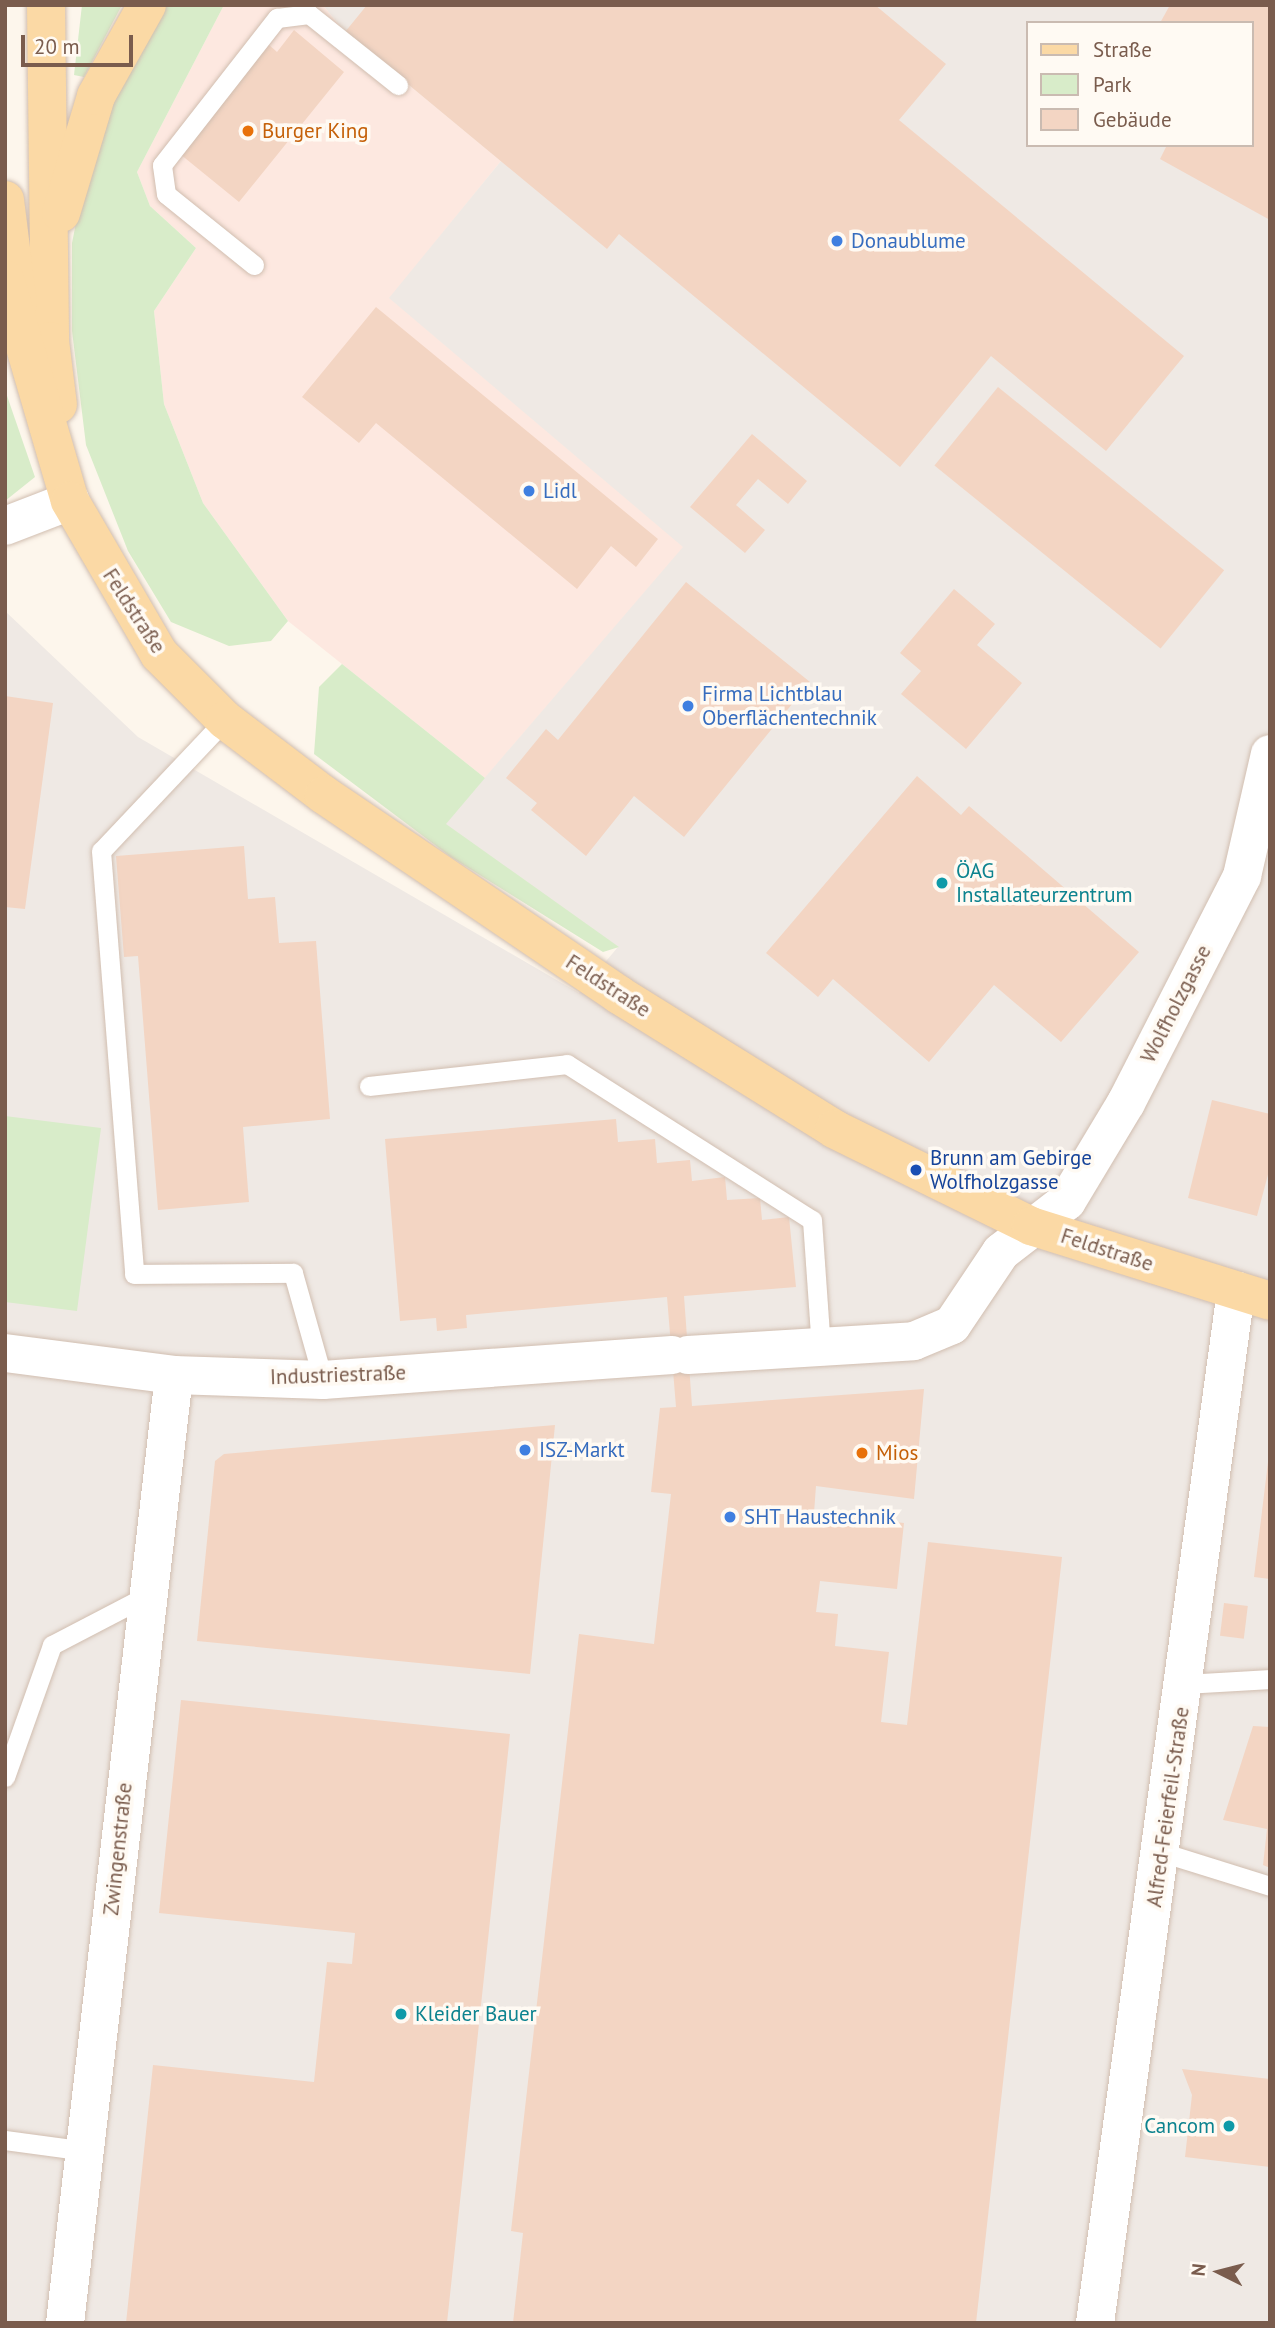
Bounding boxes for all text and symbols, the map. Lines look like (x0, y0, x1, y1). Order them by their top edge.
scale bar (24, 21, 136, 65)
legend (1026, 21, 1254, 147)
text: 20 m (34, 33, 80, 60)
text: Straße (1093, 36, 1152, 63)
text: Park (1093, 71, 1132, 98)
text: Gebäude (1093, 106, 1172, 133)
place label: Burger King (262, 118, 369, 144)
marker: Burger King (240, 123, 256, 139)
place label: Donaublume (851, 228, 966, 254)
marker: Donaublume (829, 233, 845, 249)
place label: Lidl (543, 478, 577, 504)
marker: Lidl (521, 483, 537, 499)
street label: Feldstraße (97, 564, 171, 658)
place label: Firma Lichtblau Oberflächentechnik (702, 681, 877, 731)
marker: Firma Lichtblau Oberflächentechnik (680, 698, 696, 714)
place label: ÖAG Installateurzentrum (956, 858, 1133, 908)
marker: ÖAG Installateurzentrum (934, 875, 950, 891)
street label: Wolfholzgasse (1136, 941, 1216, 1067)
street label: Feldstraße (561, 949, 655, 1023)
place label: Brunn am Gebirge Wolfholzgasse (930, 1145, 1092, 1195)
marker: Brunn am Gebirge Wolfholzgasse (908, 1162, 924, 1178)
street label: Feldstraße (1058, 1223, 1156, 1277)
street label: Industriestraße (269, 1360, 407, 1390)
place label: ISZ-Markt (539, 1437, 625, 1463)
place label: Mios (876, 1440, 918, 1466)
marker: ISZ-Markt (517, 1442, 533, 1458)
marker: Mios (854, 1445, 870, 1461)
place label: SHT Haustechnik (744, 1504, 897, 1530)
marker: SHT Haustechnik (722, 1509, 738, 1525)
street label: Alfred-Feierfeil-Straße (1141, 1705, 1195, 1909)
street label: Zwingenstraße (98, 1781, 138, 1917)
place label: Kleider Bauer (415, 2001, 537, 2027)
marker: Kleider Bauer (393, 2006, 409, 2022)
place label: Cancom (1144, 2113, 1215, 2139)
marker: Cancom (1221, 2118, 1237, 2134)
north arrow (1184, 2237, 1254, 2307)
text: N (1186, 2262, 1211, 2277)

